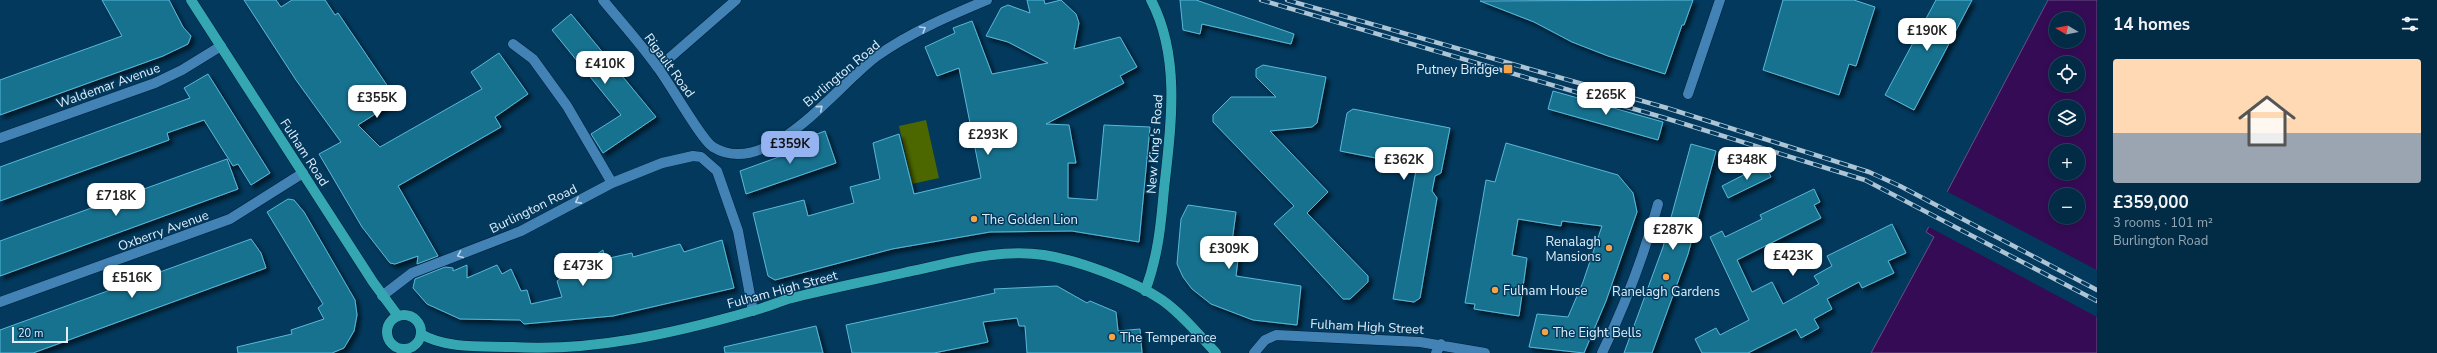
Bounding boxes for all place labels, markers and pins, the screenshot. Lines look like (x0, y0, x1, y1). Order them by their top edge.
pin: £190K (1899, 18, 1955, 52)
pin: £410K (577, 51, 633, 85)
place label: Putney Bridge (1416, 61, 1499, 79)
marker: Putney Bridge (1502, 63, 1514, 75)
pin: £265K (1578, 82, 1634, 116)
pin: £355K (349, 85, 405, 119)
pin: £293K (960, 122, 1016, 156)
pin: £359K (762, 131, 818, 165)
pin: £362K (1376, 147, 1432, 181)
pin: £348K (1719, 147, 1775, 181)
pin: £718K (88, 183, 144, 217)
place label: The Golden Lion (982, 211, 1078, 229)
marker: The Golden Lion (969, 214, 979, 224)
pin: £287K (1645, 217, 1701, 251)
place label: Renalagh Mansions (1545, 233, 1601, 266)
pin: £309K (1201, 236, 1257, 270)
marker: Renalagh Mansions (1604, 243, 1614, 253)
pin: £423K (1765, 243, 1821, 277)
pin: £473K (555, 253, 611, 287)
pin: £516K (104, 265, 160, 299)
marker: Ranelagh Gardens (1661, 272, 1671, 282)
place label: Fulham House (1503, 282, 1588, 300)
place label: Ranelagh Gardens (1612, 283, 1720, 301)
marker: Fulham House (1490, 285, 1500, 295)
place label: The Eight Bells (1553, 324, 1642, 342)
marker: The Eight Bells (1540, 327, 1550, 337)
place label: The Temperance (1120, 329, 1217, 347)
marker: The Temperance (1107, 332, 1117, 342)

